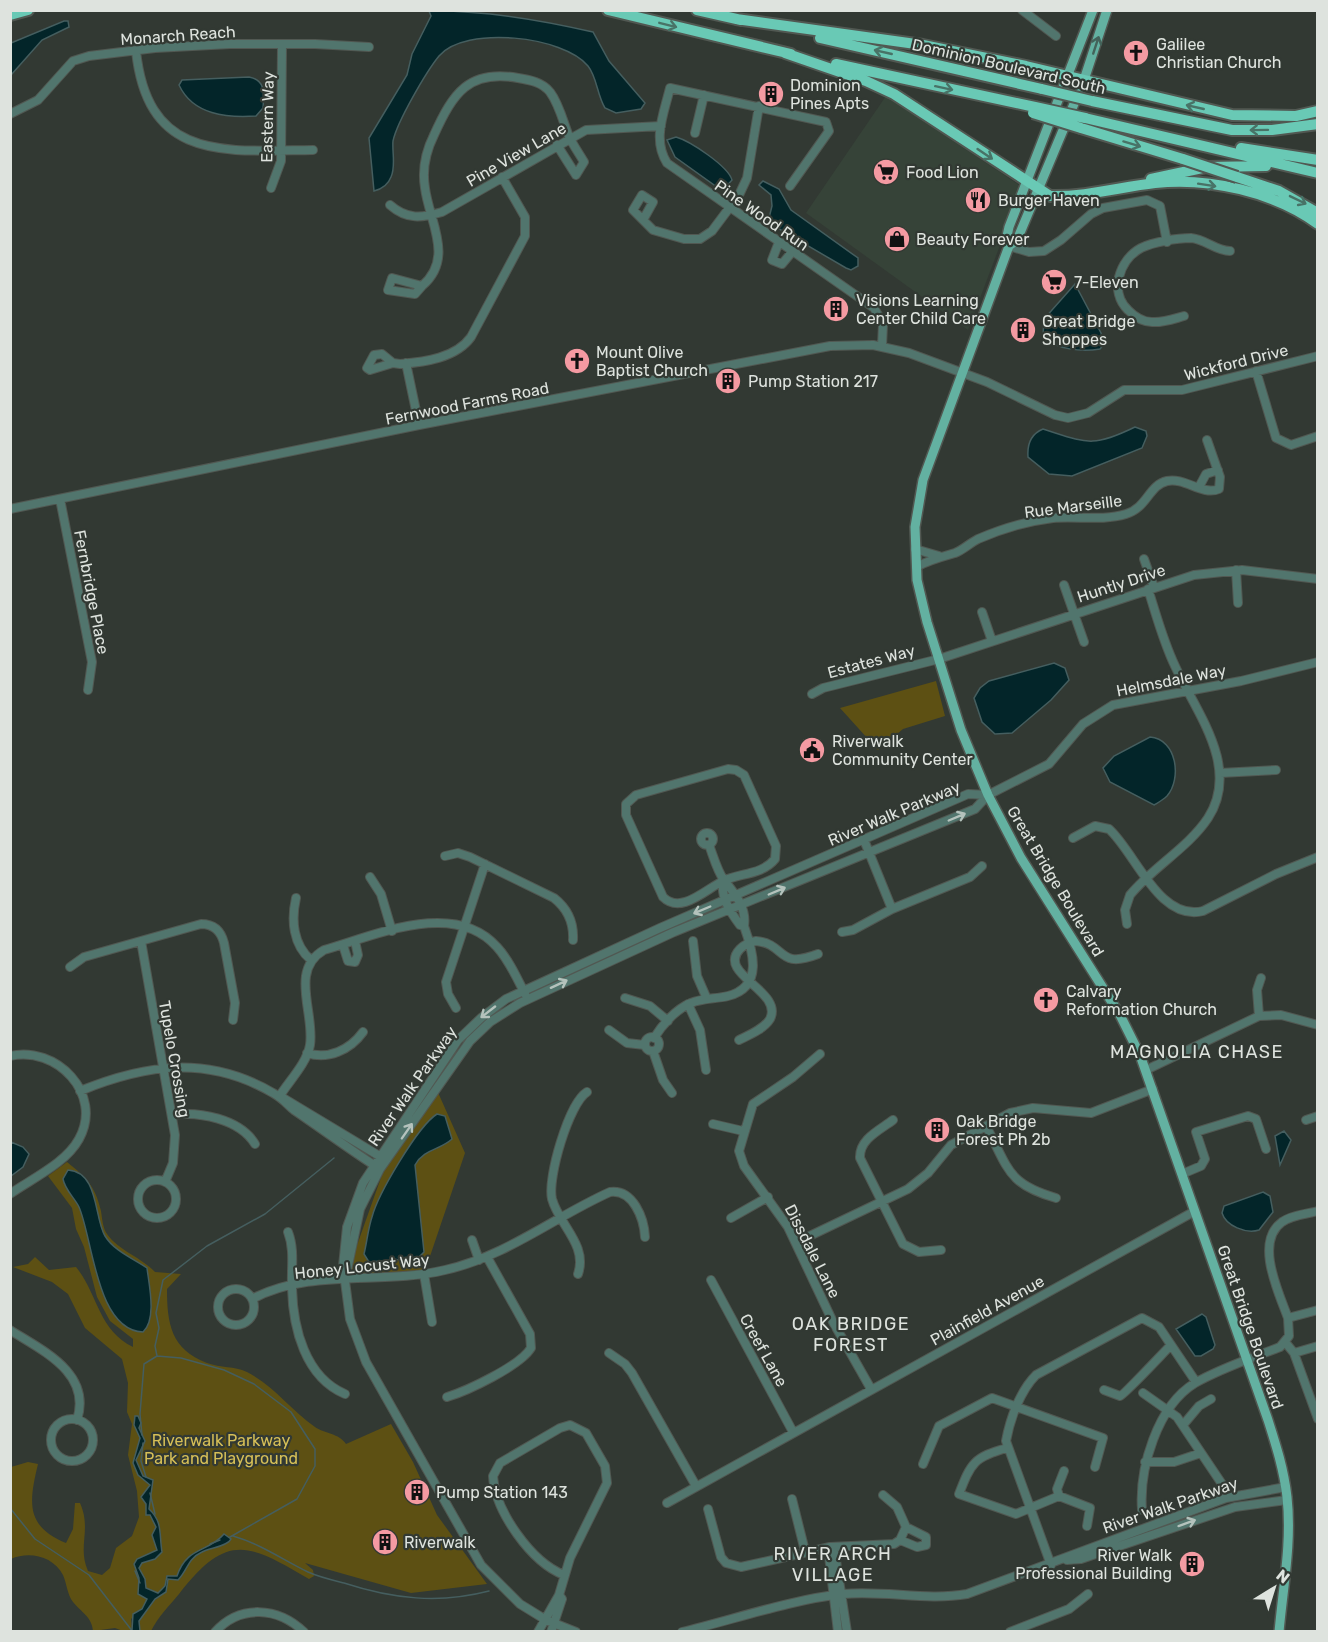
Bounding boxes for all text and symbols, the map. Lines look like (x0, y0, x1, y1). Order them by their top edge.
one-way arrow (659, 19, 678, 31)
street label: Monarch Reach (120, 22, 236, 49)
street label: Dominion Boulevard South (910, 35, 1108, 98)
place label: Galilee Christian Church (1156, 35, 1282, 72)
one-way arrow (1091, 36, 1102, 55)
church icon: Galilee Christian Church (1121, 38, 1151, 68)
one-way arrow (873, 46, 892, 58)
street label: Eastern Way (257, 71, 278, 163)
place label: Dominion Pines Apts (790, 76, 869, 113)
building icon: Dominion Pines Apts (756, 79, 786, 109)
one-way arrow (934, 83, 953, 94)
one-way arrow (1186, 100, 1205, 112)
street label: Pine View Lane (463, 118, 570, 191)
one-way arrow (1250, 124, 1270, 136)
one-way arrow (1122, 139, 1141, 150)
one-way arrow (976, 149, 993, 161)
supermarket icon: Food Lion (871, 157, 901, 187)
place label: Food Lion (906, 163, 979, 182)
street label: Pine Wood Run (711, 176, 812, 255)
one-way arrow (1197, 179, 1217, 190)
restaurant icon: Burger Haven (963, 185, 993, 215)
place label: Burger Haven (998, 191, 1100, 210)
one-way arrow (1288, 195, 1306, 207)
shop icon: Beauty Forever (882, 224, 912, 254)
place label: Beauty Forever (916, 230, 1029, 249)
supermarket icon: 7-Eleven (1039, 267, 1069, 297)
place label: 7-Eleven (1074, 273, 1139, 292)
place label: Visions Learning Center Child Care (856, 291, 986, 328)
building icon: Visions Learning Center Child Care (821, 294, 851, 324)
place label: Great Bridge Shoppes (1042, 312, 1135, 349)
building icon: Great Bridge Shoppes (1008, 315, 1038, 345)
street label: Wickford Drive (1182, 340, 1290, 385)
place label: Mount Olive Baptist Church (596, 343, 708, 380)
church icon: Mount Olive Baptist Church (562, 346, 592, 376)
building icon: Pump Station 217 (713, 366, 743, 396)
place label: Pump Station 217 (748, 372, 878, 391)
street label: Fernwood Farms Road (384, 378, 550, 429)
street label: Rue Marseille (1023, 491, 1123, 522)
street label: Fernbridge Place (70, 528, 113, 656)
street label: Huntly Drive (1075, 560, 1168, 607)
street label: Estates Way (825, 641, 917, 682)
street label: Helmsdale Way (1115, 661, 1228, 700)
place label: Riverwalk Community Center (832, 732, 973, 769)
public building icon: Riverwalk Community Center (797, 735, 827, 765)
street label: River Walk Parkway (825, 777, 963, 850)
street label: Great Bridge Boulevard (1003, 803, 1108, 960)
one-way arrow (948, 810, 966, 822)
one-way arrow (767, 885, 786, 896)
one-way arrow (693, 905, 711, 916)
one-way arrow (550, 978, 568, 990)
place label: Calvary Reformation Church (1066, 982, 1217, 1019)
church icon: Calvary Reformation Church (1031, 985, 1061, 1015)
street label: Tupelo Crossing (155, 999, 194, 1119)
one-way arrow (480, 1005, 496, 1018)
street label: River Walk Parkway (364, 1023, 461, 1150)
district label: MAGNOLIA CHASE (1110, 1041, 1284, 1063)
place label: Oak Bridge Forest Ph 2b (956, 1112, 1050, 1149)
building icon: Oak Bridge Forest Ph 2b (922, 1115, 952, 1145)
one-way arrow (401, 1123, 413, 1139)
street label: Dissdale Lane (781, 1201, 844, 1301)
street label: Great Bridge Boulevard (1214, 1243, 1288, 1412)
street label: Honey Locust Way (294, 1250, 431, 1283)
street label: Plainfield Avenue (927, 1271, 1047, 1350)
street label: Creef Lane (736, 1310, 791, 1390)
district label: OAK BRIDGE FOREST (792, 1313, 910, 1356)
park label: Riverwalk Parkway Park and Playground (144, 1431, 298, 1468)
street label: River Walk Parkway (1100, 1473, 1240, 1538)
building icon: Pump Station 143 (402, 1477, 432, 1507)
place label: Pump Station 143 (436, 1483, 568, 1502)
one-way arrow (1177, 1516, 1196, 1527)
building icon: Riverwalk (370, 1527, 400, 1557)
place label: Riverwalk (404, 1533, 476, 1552)
district label: RIVER ARCH VILLAGE (774, 1543, 892, 1586)
place label: River Walk Professional Building (1015, 1546, 1173, 1583)
building icon: River Walk Professional Building (1177, 1549, 1207, 1579)
north arrow (1244, 1558, 1304, 1618)
text: N (1273, 1566, 1293, 1588)

